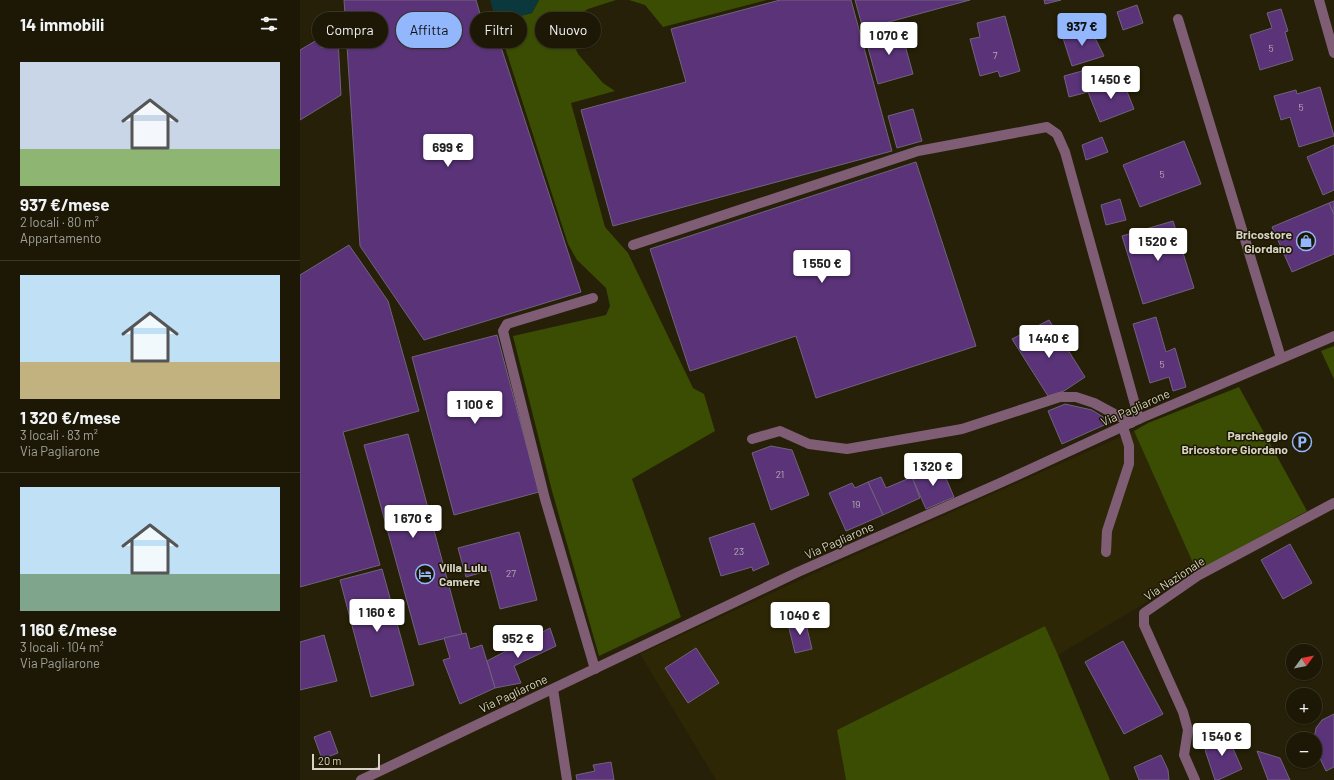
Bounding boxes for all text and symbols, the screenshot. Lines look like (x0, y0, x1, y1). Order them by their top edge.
chip: Compra (312, 12, 388, 48)
chip: Affitta (396, 12, 462, 48)
chip: Filtri (470, 12, 527, 48)
chip: Nuovo (535, 12, 601, 48)
icon: filters (258, 13, 280, 35)
pin: 937 € (1054, 13, 1110, 47)
text: 14 immobili (20, 14, 104, 34)
text: 937 € (1066, 18, 1098, 34)
pin: 1 070 € (852, 22, 926, 56)
text: 1 070 € (869, 27, 909, 43)
house number: 5 (1268, 42, 1274, 54)
house number: 7 (993, 49, 998, 61)
pin: 1 450 € (1074, 66, 1148, 100)
text: 1 450 € (1091, 71, 1131, 87)
icon: home (114, 88, 186, 160)
house number: 5 (1298, 101, 1304, 113)
pin: 699 € (420, 134, 476, 168)
text: 699 € (432, 139, 464, 155)
house number: 5 (1159, 168, 1165, 180)
text: 937 €/mese (20, 194, 110, 214)
text: 2 locali · 80 m² (20, 214, 99, 230)
place label: Bricostore Giordano (1236, 227, 1292, 255)
pin: 1 520 € (1121, 228, 1195, 262)
text: Appartamento (20, 230, 101, 246)
shop icon: Bricostore Giordano (1295, 230, 1317, 252)
text: 1 520 € (1138, 233, 1178, 249)
pin: 1 550 € (785, 250, 859, 284)
text: 1 550 € (802, 255, 842, 271)
icon: home (114, 301, 186, 373)
pin: 1 440 € (1012, 325, 1086, 359)
text: 1 440 € (1028, 330, 1070, 346)
house number: 5 (1159, 358, 1165, 370)
street label: Via Pagliarone (1098, 386, 1172, 428)
pin: 1 100 € (438, 391, 512, 425)
text: 1 100 € (456, 396, 494, 412)
text: 1 320 €/mese (20, 407, 121, 427)
text: 3 locali · 83 m² (20, 427, 98, 443)
place label: Parcheggio Bricostore Giordano (1181, 428, 1288, 456)
parking icon: Parcheggio Bricostore Giordano (1291, 431, 1313, 453)
text: Via Pagliarone (20, 443, 100, 459)
pin: 1 320 € (896, 453, 970, 487)
text: 1 320 € (913, 458, 953, 474)
house number: 21 (776, 468, 784, 480)
house number: 19 (852, 498, 860, 510)
pin: 1 670 € (376, 505, 450, 539)
text: 1 670 € (394, 510, 432, 526)
icon: home (114, 513, 186, 585)
street label: Via Pagliarone (802, 519, 876, 561)
house number: 23 (734, 545, 744, 557)
street label: Via Nazionale (1141, 553, 1207, 603)
place label: Villa Lulu Camere (439, 560, 487, 588)
hotel icon: Villa Lulu Camere (414, 563, 436, 585)
house number: 27 (506, 567, 516, 579)
pin: 1 160 € (340, 599, 414, 633)
pin: 1 040 € (763, 602, 837, 636)
text: 1 160 € (358, 604, 396, 620)
text: 1 040 € (780, 607, 820, 623)
text: 1 160 €/mese (20, 619, 117, 639)
pin: 952 € (490, 625, 546, 659)
text: 952 € (502, 630, 534, 646)
text: 3 locali · 104 m² (20, 639, 104, 655)
north arrow (1286, 644, 1322, 680)
map controls (1286, 644, 1322, 768)
text: Via Pagliarone (20, 655, 100, 671)
street label: Via Pagliarone (477, 671, 549, 715)
button: + (1286, 688, 1322, 724)
pin: 1 540 € (1185, 723, 1259, 757)
text: 1 540 € (1202, 728, 1242, 744)
button: − (1286, 732, 1322, 768)
scale bar (312, 752, 380, 771)
text: 20 m (318, 754, 341, 767)

